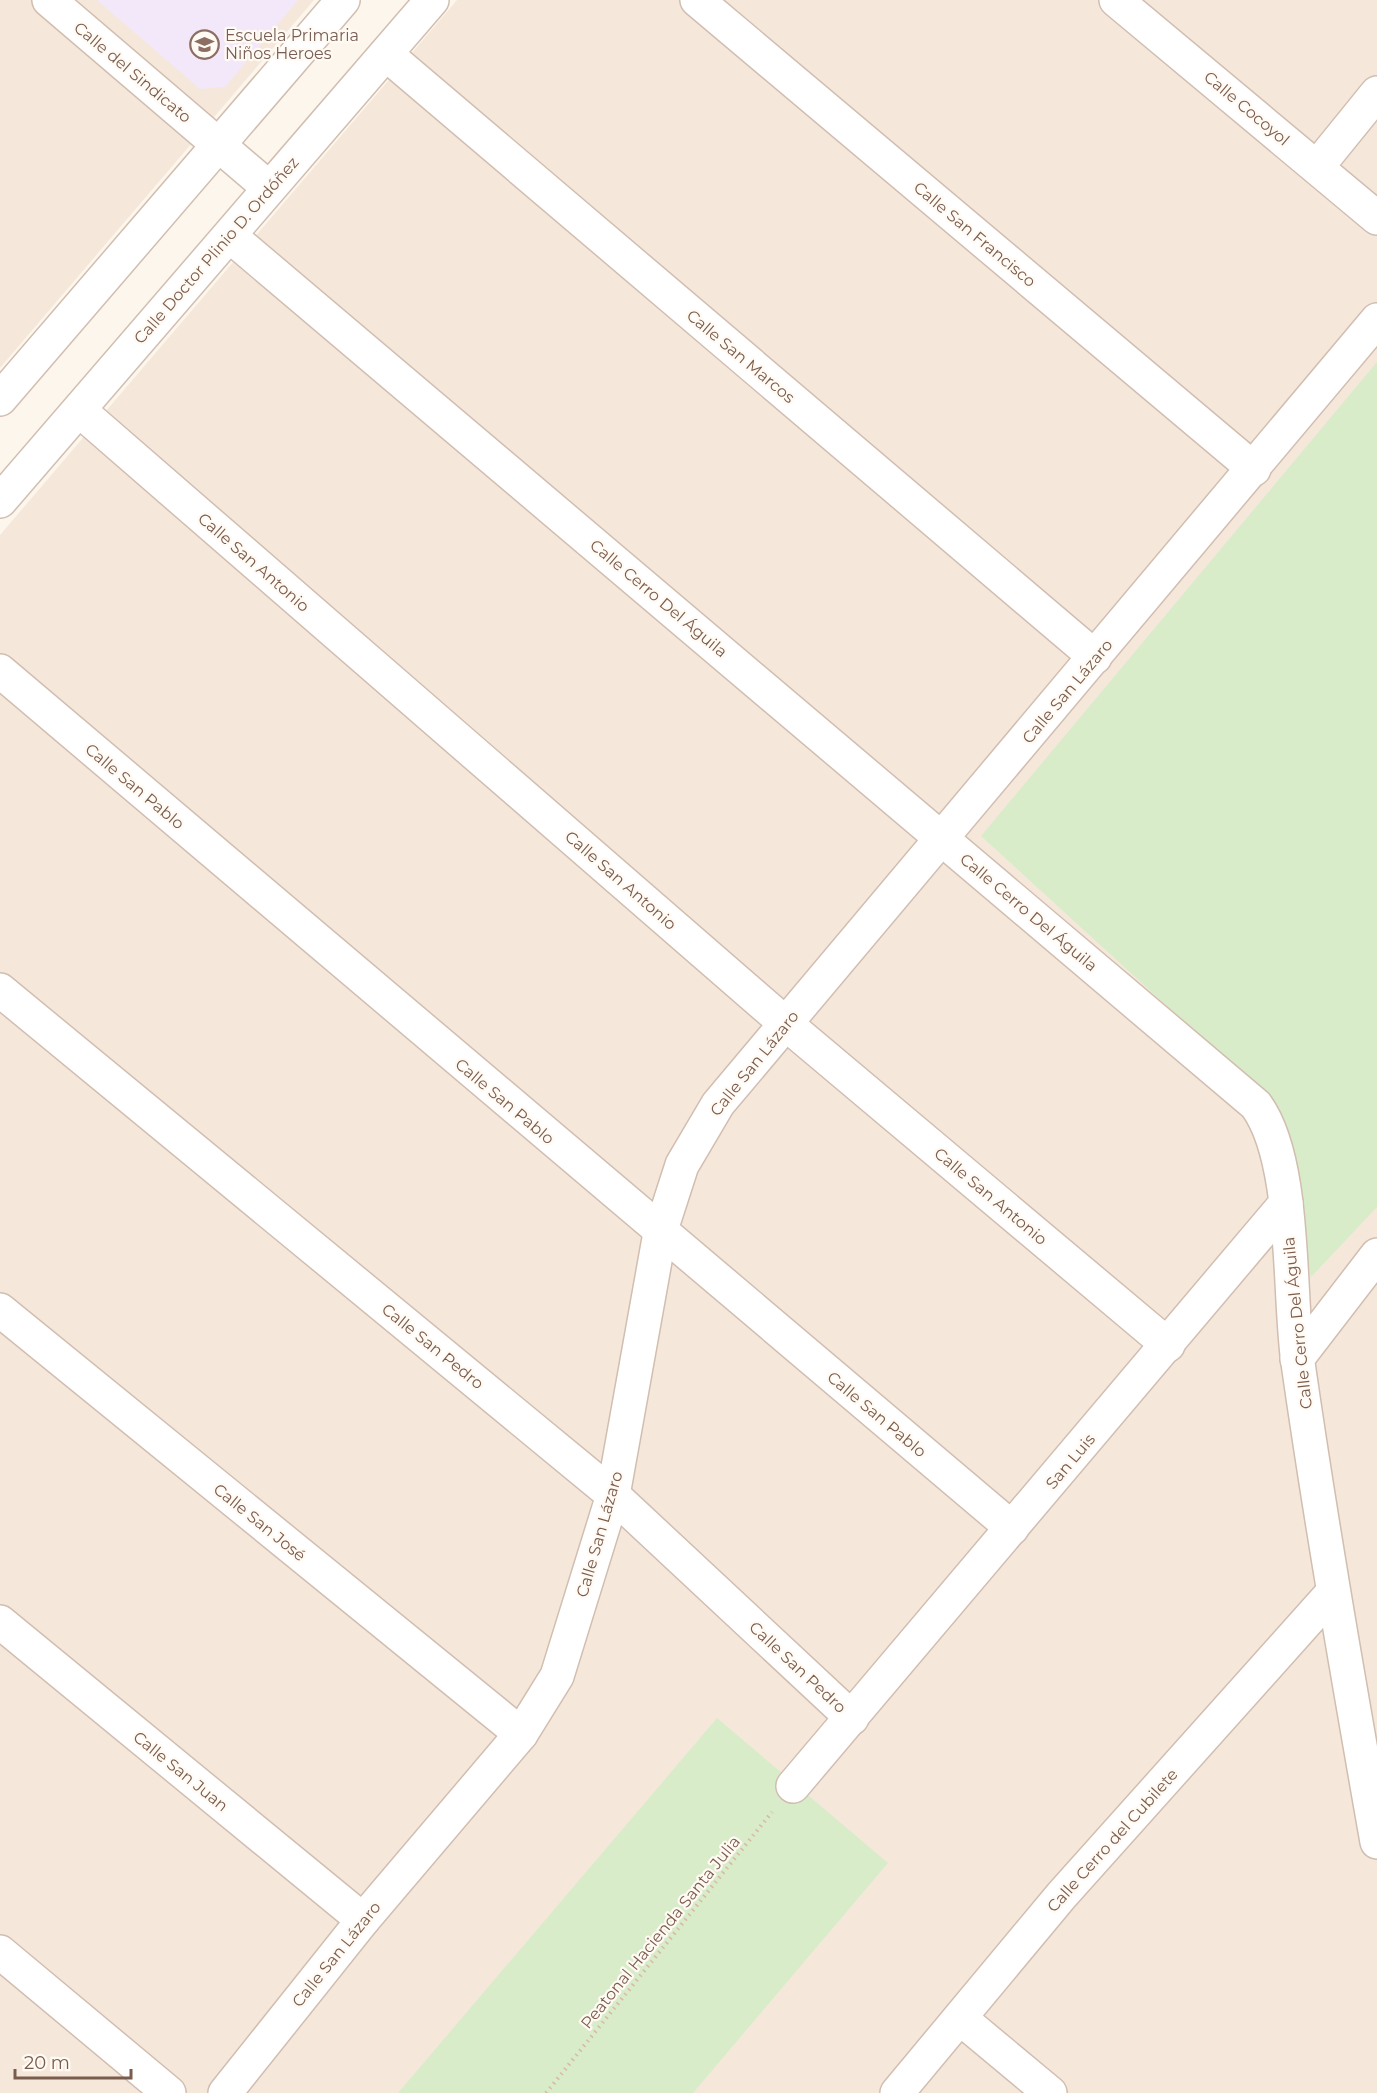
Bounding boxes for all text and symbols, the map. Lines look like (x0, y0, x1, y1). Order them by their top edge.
street label: Calle del Sindicato (70, 18, 195, 127)
place label: Escuela Primaria Niños Heroes (225, 26, 359, 63)
school or university icon: Escuela Primaria Niños Heroes (188, 28, 220, 60)
street label: Calle Cocoyol (1200, 67, 1293, 150)
street label: Calle Doctor Plinio D. Ordóñez (130, 153, 303, 348)
street label: Calle San Francisco (910, 178, 1040, 291)
street label: Calle San Marcos (683, 306, 799, 407)
street label: Calle San Antonio (194, 509, 313, 616)
street label: Calle Cerro Del Águila (586, 535, 731, 661)
street label: Calle San Lázaro (1018, 635, 1116, 747)
street label: Calle San Pablo (81, 739, 188, 833)
street label: Calle San Antonio (561, 827, 680, 934)
street label: Calle Cerro Del Águila (956, 849, 1101, 975)
street label: Calle San Lázaro (706, 1007, 803, 1120)
street label: Calle San Pablo (451, 1054, 558, 1148)
street label: Calle San Antonio (931, 1144, 1051, 1249)
street label: Calle Cerro Del Águila (1279, 1236, 1316, 1410)
street label: Calle San Pedro (378, 1300, 487, 1393)
street label: Calle San Pablo (823, 1367, 930, 1461)
street label: San Luis (1042, 1430, 1099, 1493)
street label: Calle San Lázaro (572, 1469, 627, 1599)
street label: Calle San José (210, 1479, 310, 1565)
street label: Calle San Pedro (745, 1618, 850, 1717)
street label: Calle San Juan (129, 1727, 232, 1815)
street label: Calle Cerro del Cubilete (1043, 1765, 1182, 1916)
street label: Peatonal Hacienda Santa Julia (577, 1832, 744, 2033)
street label: Calle San Lázaro (288, 1898, 385, 2011)
scale bar (15, 2042, 130, 2080)
text: 20 m (24, 2052, 70, 2074)

